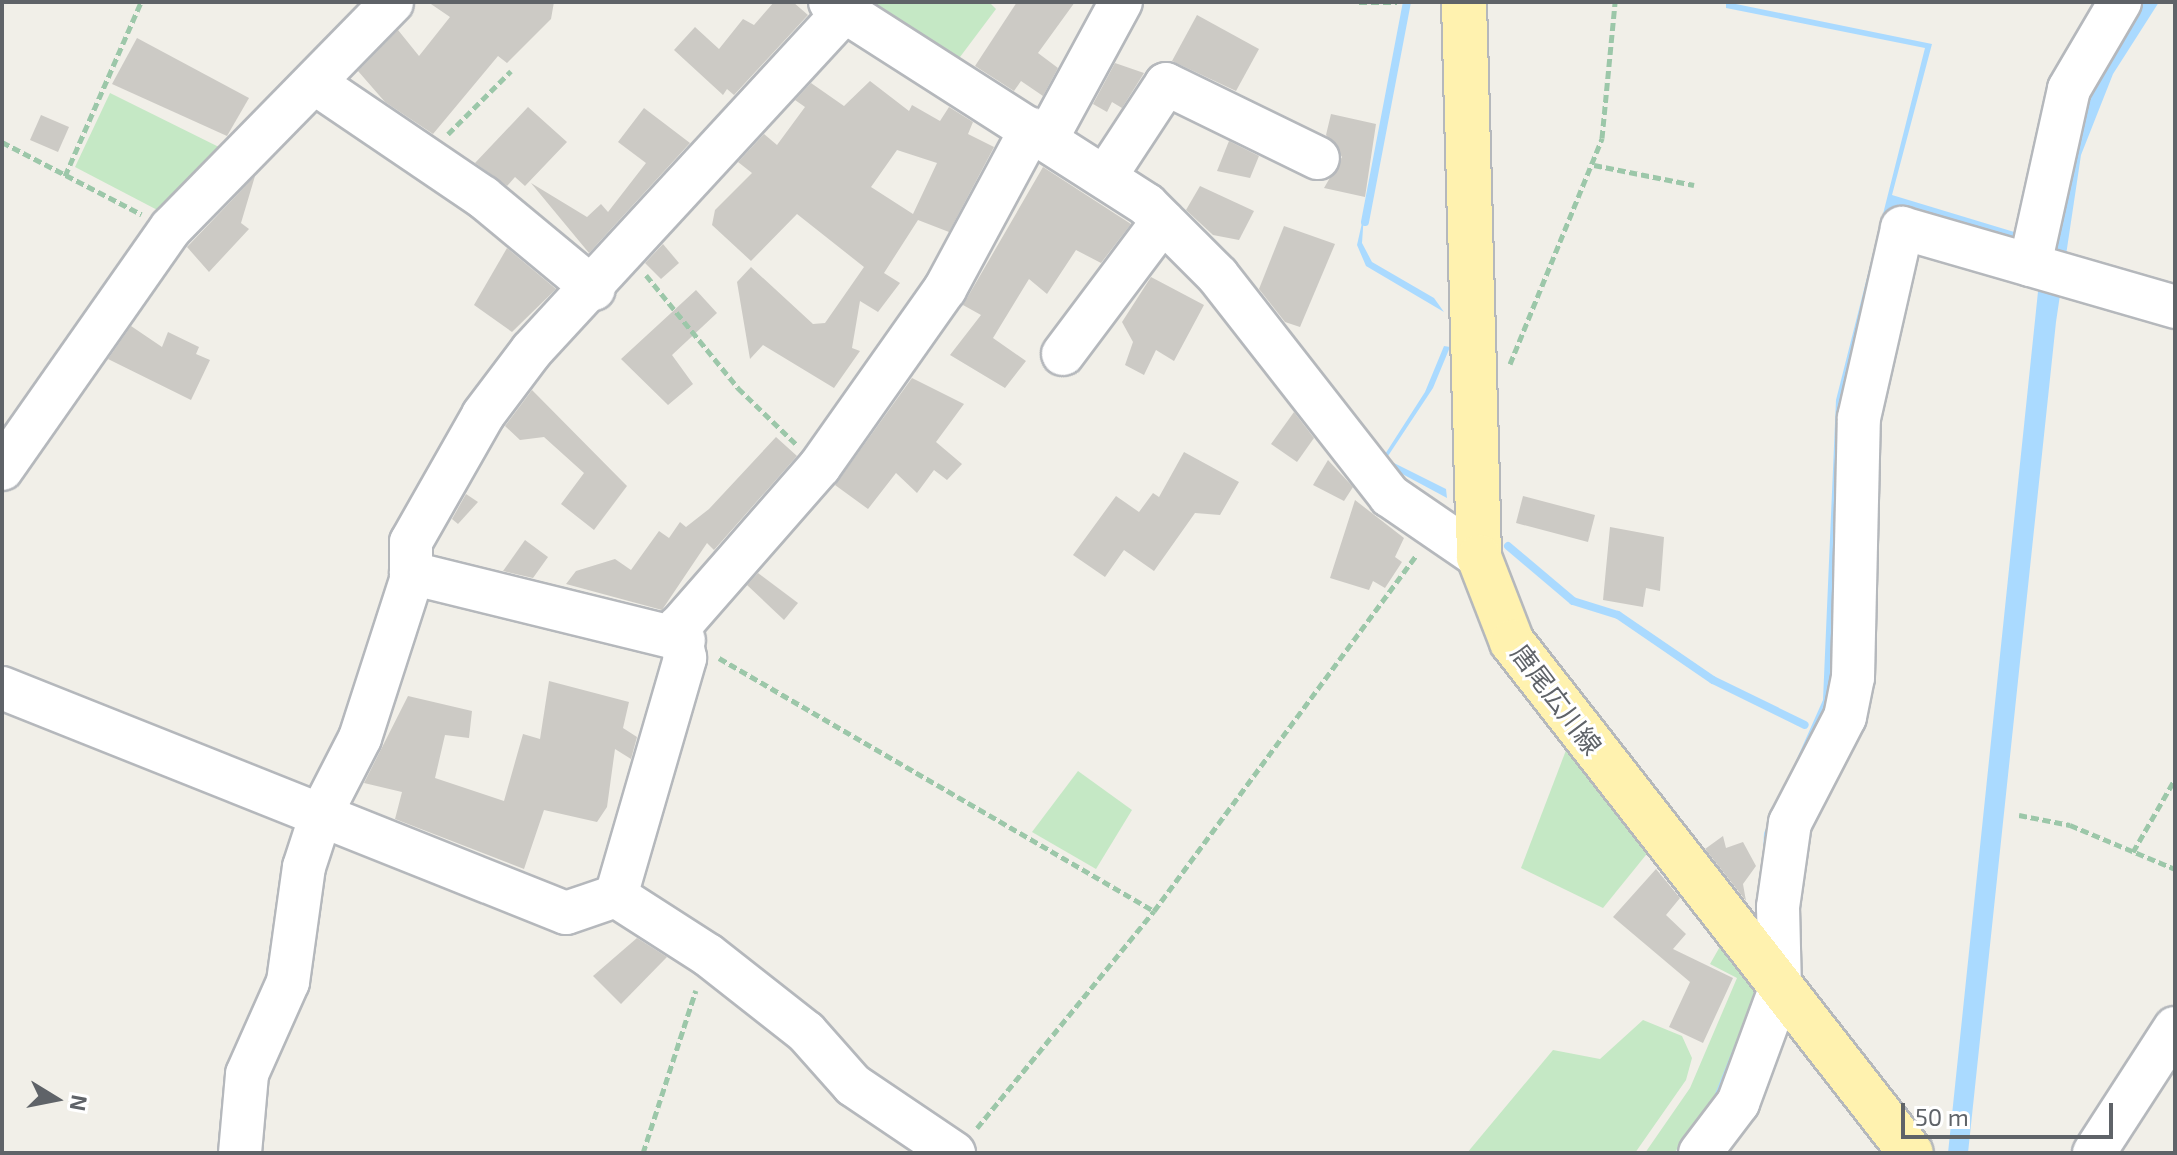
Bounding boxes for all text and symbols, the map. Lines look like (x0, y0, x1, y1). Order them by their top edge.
street label: 唐尾広川線 (1505, 638, 1609, 760)
north arrow (16, 1059, 96, 1139)
scale bar (1905, 1087, 2117, 1137)
text: N (65, 1093, 94, 1113)
text: 50 m (1915, 1102, 1969, 1131)

